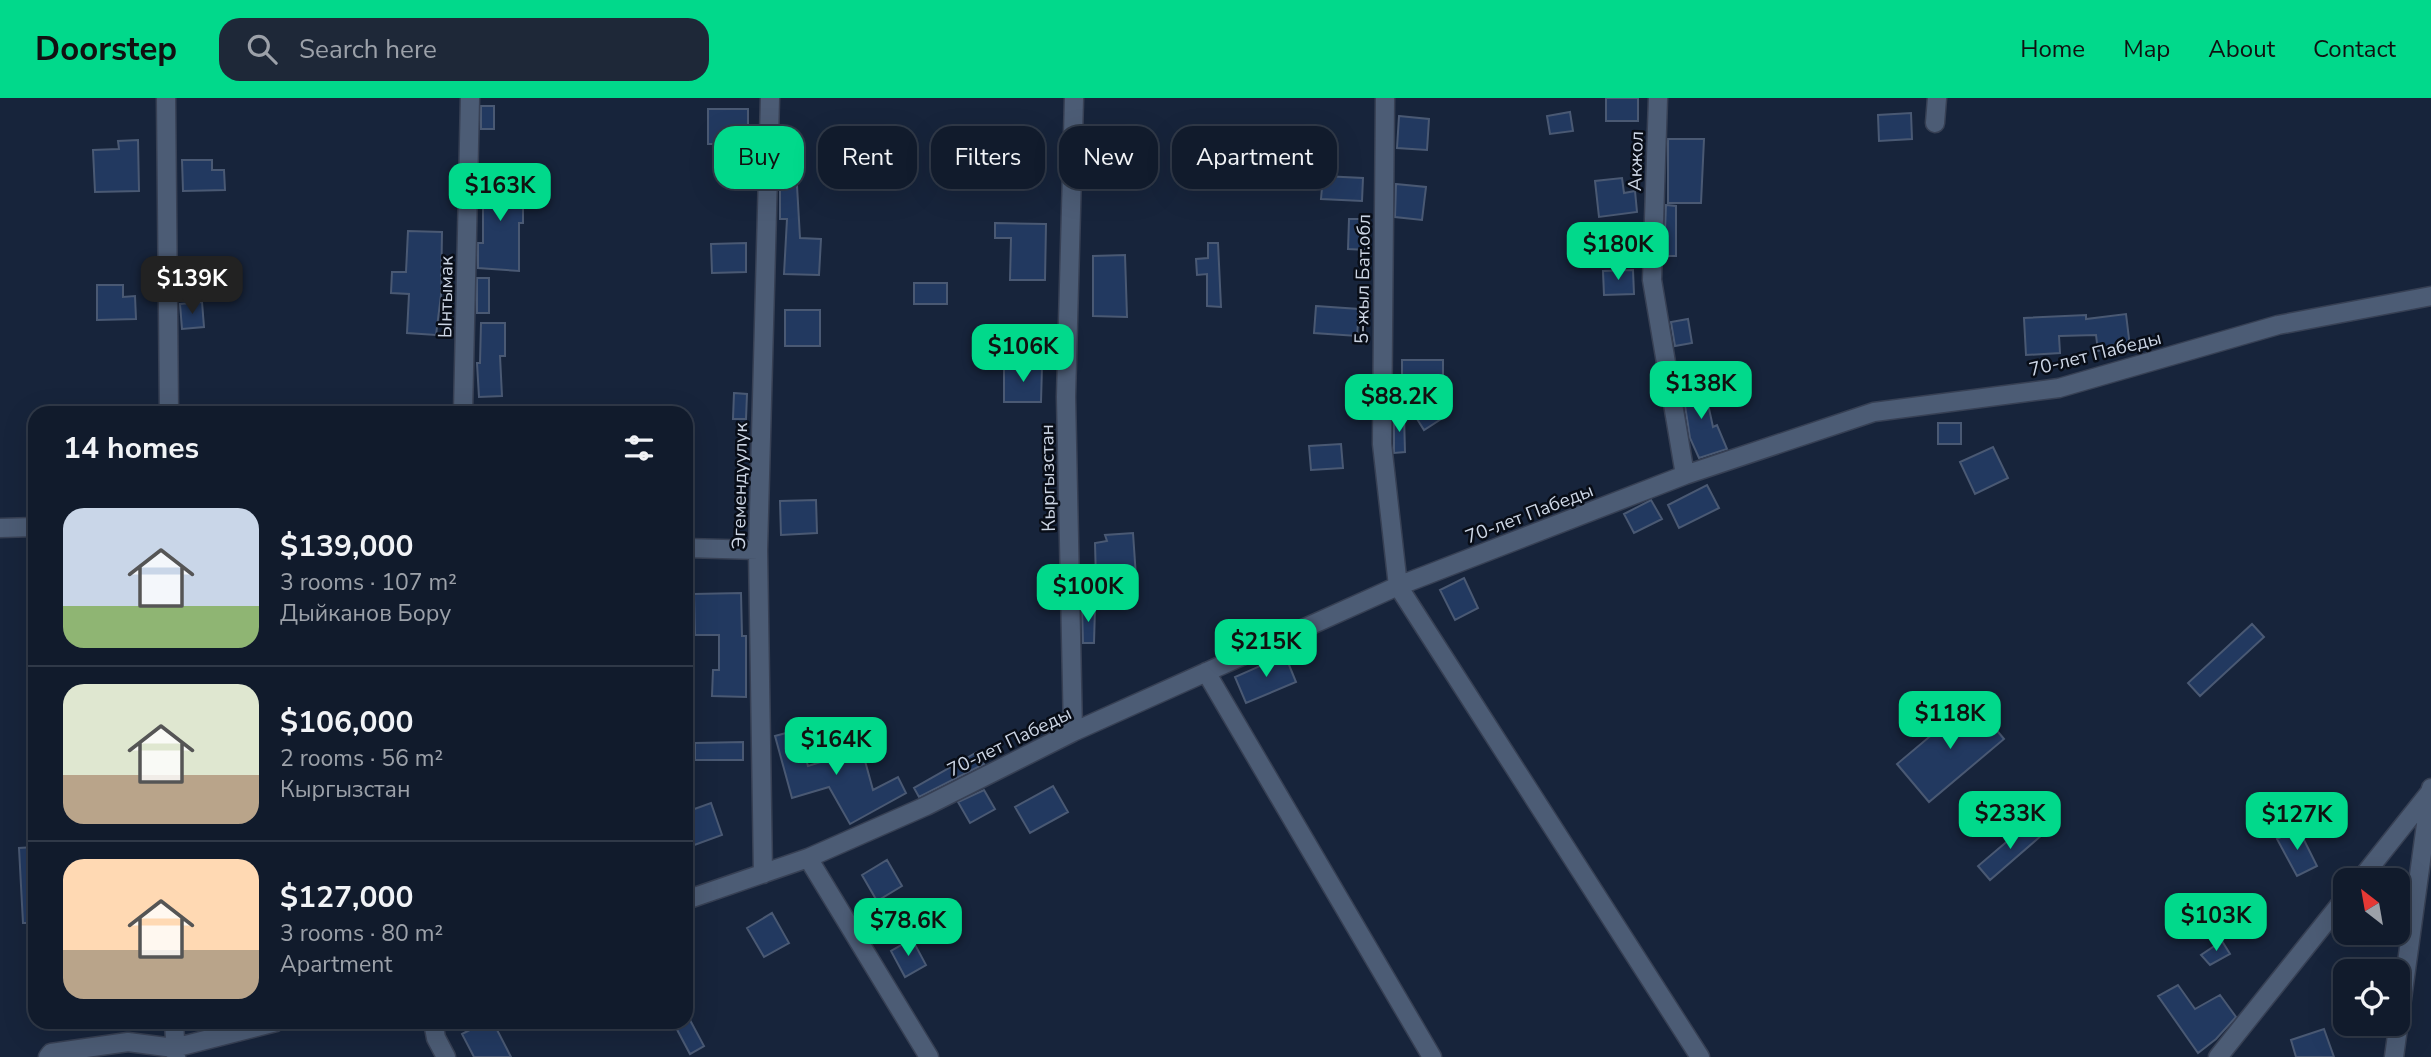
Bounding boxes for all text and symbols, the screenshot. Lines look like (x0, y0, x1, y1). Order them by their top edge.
search box (219, 18, 709, 81)
text: Doorstep (35, 27, 177, 72)
icon: search (243, 30, 281, 68)
text: Search here (299, 32, 437, 67)
text: Home (2020, 33, 2085, 65)
text: Map (2123, 33, 2170, 65)
text: About (2208, 33, 2275, 65)
text: Contact (2313, 33, 2396, 65)
chip: Buy (714, 126, 804, 189)
chip: Rent (818, 126, 917, 189)
chip: Filters (931, 126, 1045, 189)
chip: New (1059, 126, 1158, 189)
chip: Apartment (1172, 126, 1337, 189)
street label: Акжол (1622, 130, 1650, 192)
pin: $163K (451, 164, 549, 223)
text: $163K (465, 170, 535, 201)
street label: 5-жыл Бат.обл (1349, 214, 1377, 344)
pin: $180K (1569, 222, 1667, 282)
text: $180K (1583, 229, 1653, 260)
pin: $139K (143, 256, 241, 316)
street label: Ынтымак (432, 256, 460, 338)
text: $139K (157, 263, 227, 294)
pin: $106K (974, 324, 1072, 384)
street label: 70-лет Пабеды (2026, 325, 2164, 383)
text: $106K (988, 331, 1058, 362)
pin: $138K (1652, 362, 1750, 421)
text: $138K (1666, 368, 1736, 399)
pin: $88.2K (1342, 374, 1456, 434)
text: $88.2K (1361, 381, 1437, 412)
street label: Эгемендуулук (726, 422, 754, 550)
street label: Кыргызстан (1034, 424, 1062, 532)
text: 14 homes (63, 428, 199, 469)
icon: filters (620, 429, 658, 467)
street label: 70-лет Пабеды (1461, 478, 1597, 550)
text: $139,000 (280, 526, 413, 567)
icon: home (119, 536, 203, 620)
pin: $100K (1039, 564, 1137, 624)
text: 3 rooms · 107 m² (280, 567, 457, 598)
text: $100K (1053, 571, 1123, 602)
text: Дыйканов Бору (280, 598, 451, 629)
pin: $215K (1217, 620, 1315, 679)
text: $215K (1231, 626, 1301, 657)
pin: $118K (1901, 692, 1999, 751)
text: $118K (1915, 698, 1985, 729)
street label: 70-лет Пабеды (943, 701, 1076, 783)
text: $106,000 (280, 702, 413, 743)
icon: home (119, 712, 203, 796)
pin: $164K (787, 718, 885, 777)
text: $164K (801, 724, 871, 755)
text: 2 rooms · 56 m² (280, 743, 443, 774)
text: Кыргызстан (280, 774, 410, 805)
pin: $233K (1961, 792, 2059, 851)
pin: $127K (2248, 792, 2346, 852)
text: $233K (1975, 798, 2045, 829)
text: $127K (2262, 799, 2332, 830)
north arrow (2333, 868, 2410, 945)
map controls (2333, 868, 2410, 1036)
text: $127,000 (280, 877, 413, 918)
icon: home (119, 887, 203, 971)
pin: $103K (2167, 894, 2265, 953)
pin: $78.6K (851, 898, 965, 958)
text: $103K (2181, 900, 2251, 931)
text: $78.6K (870, 905, 946, 936)
text: 3 rooms · 80 m² (280, 918, 443, 949)
text: Apartment (280, 949, 392, 980)
button: locate (2333, 959, 2410, 1036)

